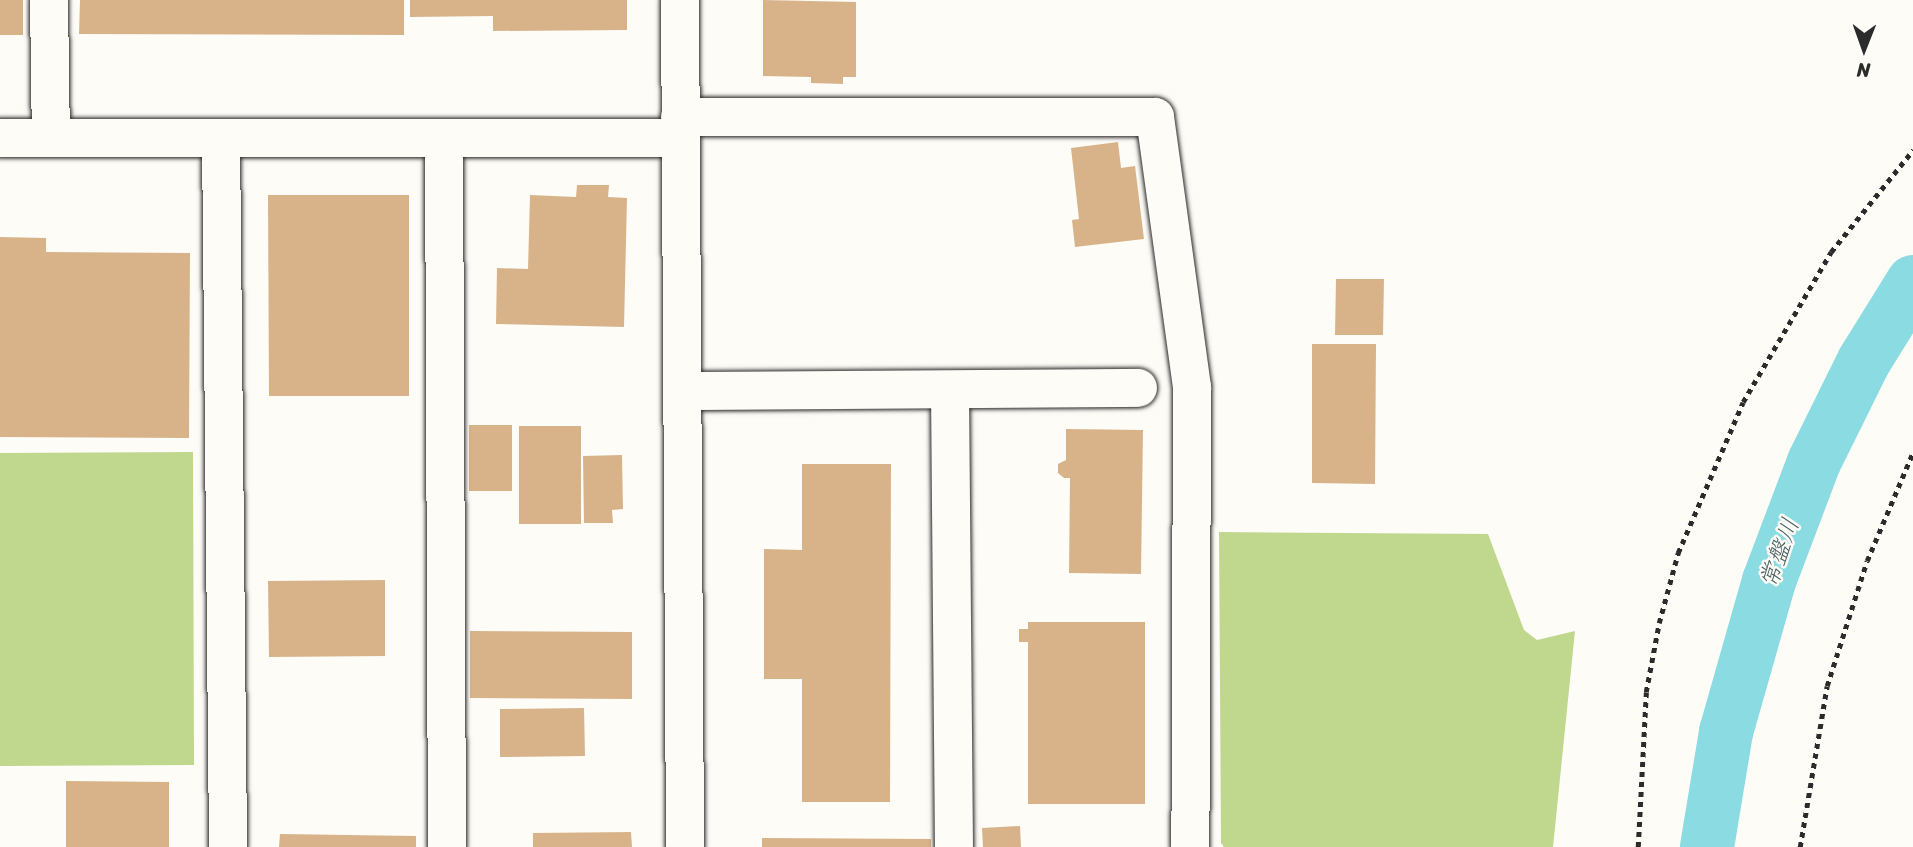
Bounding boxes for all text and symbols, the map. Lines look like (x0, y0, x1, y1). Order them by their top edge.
north arrow (1829, 14, 1899, 84)
text: N (1857, 54, 1871, 87)
water label: 常盤川 (1754, 514, 1806, 592)

